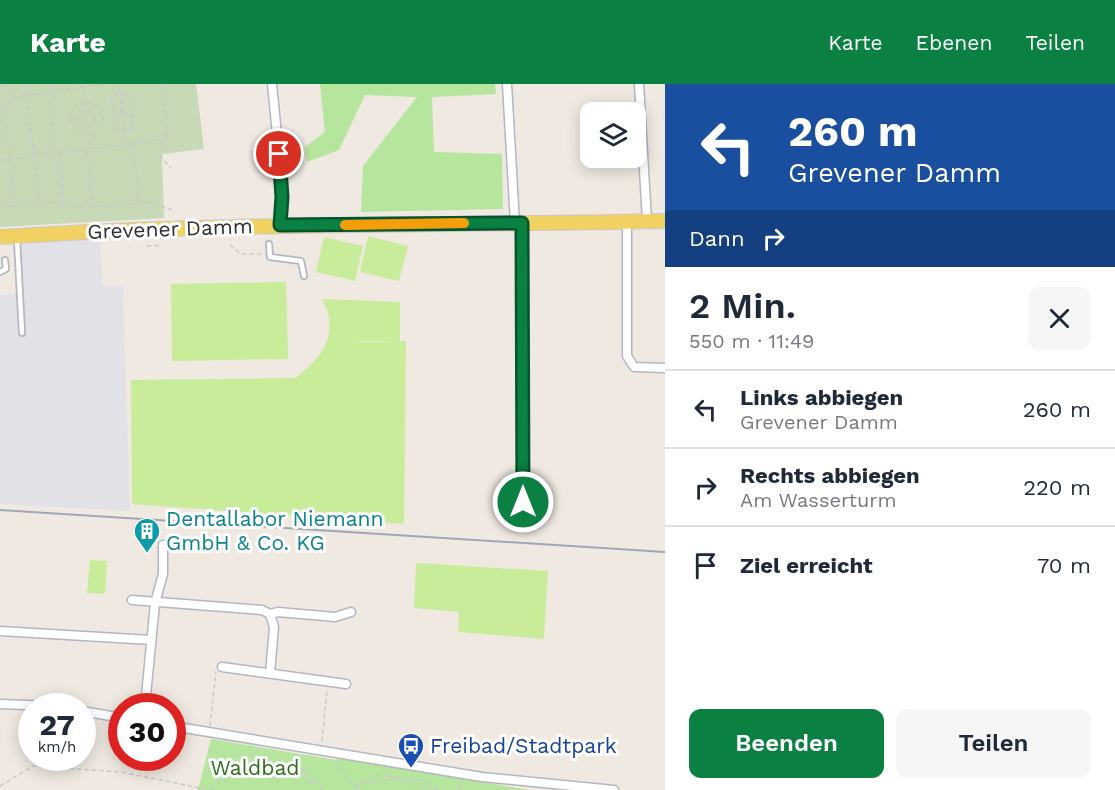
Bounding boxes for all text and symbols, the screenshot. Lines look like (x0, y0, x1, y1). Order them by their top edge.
text: Karte (30, 26, 106, 59)
text: Karte (828, 30, 883, 55)
text: Ebenen (916, 30, 992, 55)
text: Teilen (1025, 30, 1085, 55)
map controls (580, 102, 646, 168)
button: layers (580, 102, 646, 168)
text: 260 m (788, 107, 918, 156)
icon: left (689, 108, 767, 186)
pin (253, 128, 304, 179)
icon: arrive (262, 137, 295, 170)
text: Grevener Damm (788, 157, 1001, 189)
street label: Grevener Damm (87, 213, 253, 244)
icon: right (757, 222, 790, 255)
text: Dann (689, 226, 745, 251)
text: 2 Min. (689, 285, 796, 327)
button: close (1028, 287, 1091, 350)
text: 550 m · 11:49 (689, 329, 814, 353)
text: Links abbiegen (740, 385, 903, 410)
icon: left (689, 393, 722, 426)
text: 260 m (1023, 397, 1091, 422)
text: Grevener Damm (740, 410, 898, 434)
text: Rechts abbiegen (740, 463, 920, 488)
position arrow (491, 470, 555, 534)
icon: right (689, 471, 722, 504)
text: 220 m (1023, 475, 1091, 500)
text: Am Wasserturm (740, 488, 896, 512)
place label: Dentallabor Niemann GmbH & Co. KG (166, 506, 384, 555)
building icon: Dentallabor Niemann GmbH & Co. KG (132, 516, 162, 554)
icon: arrive (689, 549, 722, 582)
text: Ziel erreicht (740, 553, 873, 578)
text: 70 m (1037, 553, 1091, 578)
speed limit sign: 30 (108, 693, 186, 771)
text: 27 (39, 707, 75, 742)
button: Beenden (689, 709, 884, 778)
button: Teilen (896, 709, 1091, 778)
bus stop icon: Freibad/Stadtpark (396, 731, 426, 769)
place label: Freibad/Stadtpark (430, 733, 617, 758)
text: km/h (38, 738, 76, 756)
park label: Waldbad (210, 755, 300, 780)

